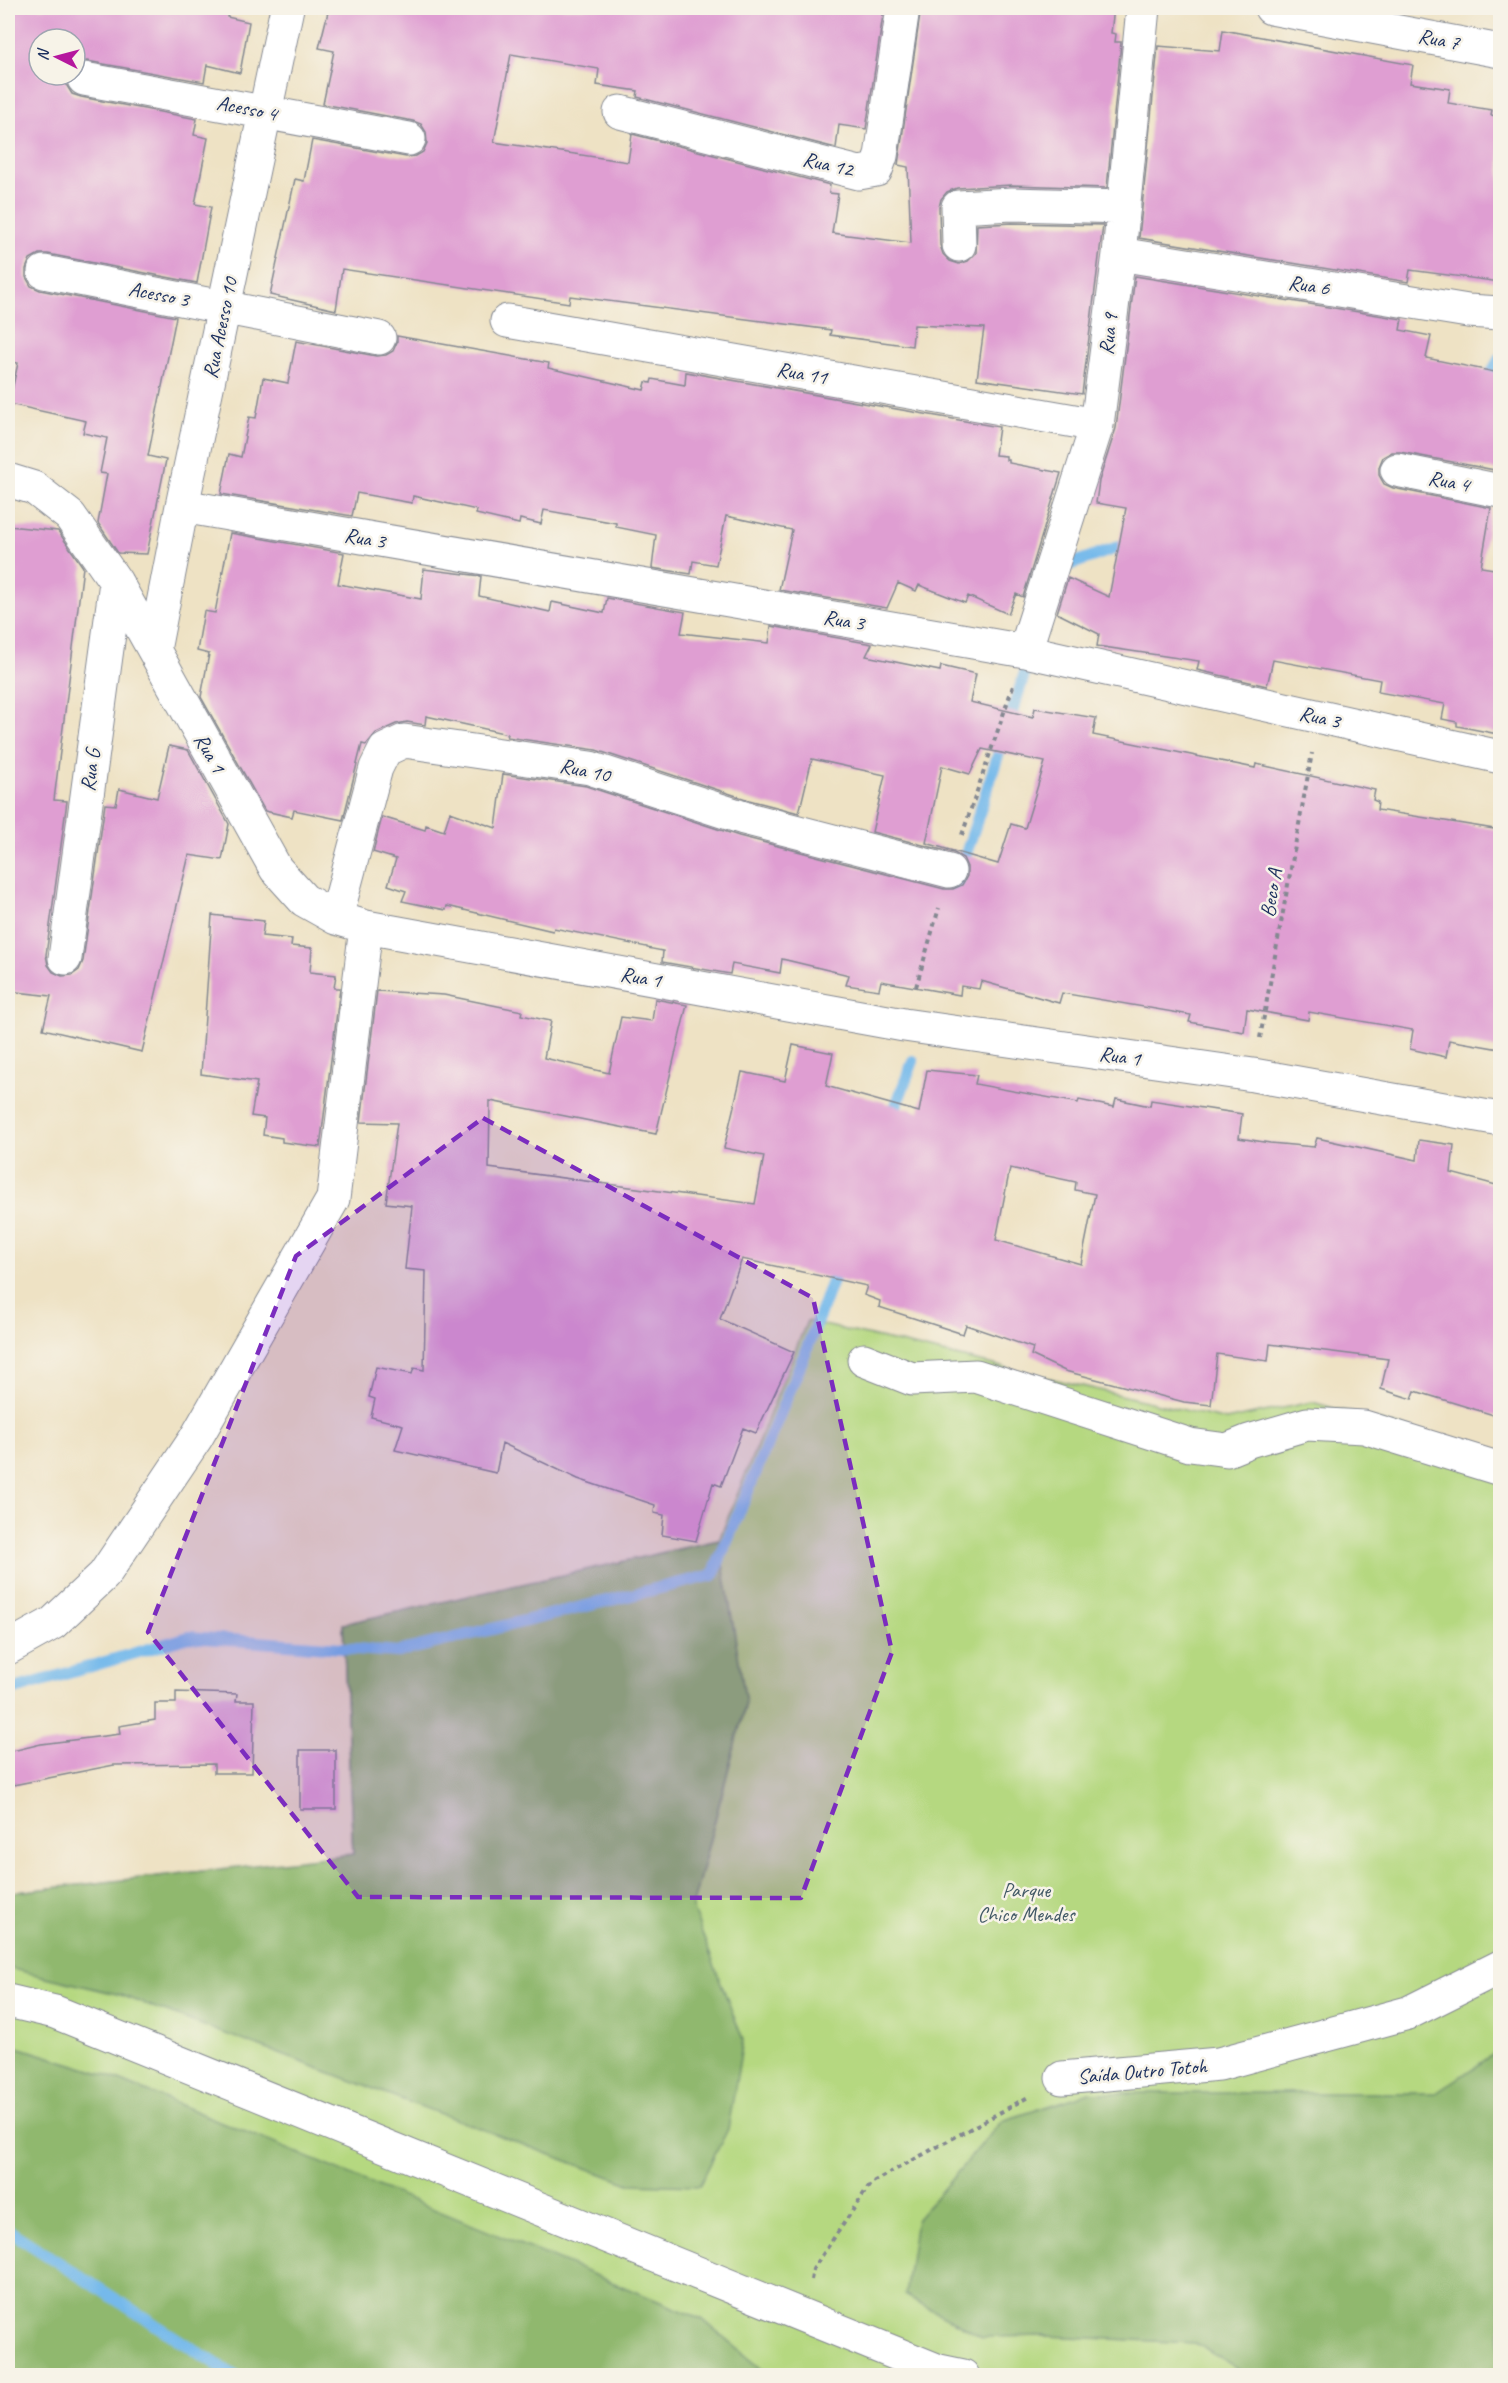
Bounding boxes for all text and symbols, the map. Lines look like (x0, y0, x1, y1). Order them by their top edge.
street label: Rua 7 (1416, 22, 1463, 56)
north arrow (27, 27, 87, 87)
text: N (33, 46, 54, 62)
street label: Acesso 4 (215, 89, 282, 127)
street label: Rua 12 (800, 146, 857, 183)
street label: Rua 6 (1287, 269, 1332, 301)
street label: Rua Acesso 10 (197, 274, 244, 381)
street label: Acesso 3 (127, 275, 193, 313)
street label: Rua 9 (1093, 310, 1124, 356)
street label: Rua 11 (775, 356, 831, 390)
street label: Rua 4 (1426, 464, 1474, 498)
street label: Rua 3 (342, 522, 389, 555)
street label: Rua 3 (821, 604, 868, 637)
street label: Rua 3 (1297, 700, 1345, 735)
street label: Rua 1 (188, 729, 232, 779)
street label: Rua G (74, 745, 106, 793)
street label: Rua 10 (557, 752, 614, 788)
street label: Beco A (1254, 866, 1288, 919)
street label: Rua 1 (618, 961, 665, 994)
street label: Rua 1 (1098, 1040, 1144, 1072)
park label: Parque Chico Mendes (977, 1877, 1076, 1927)
street label: Saída Outro Totoh (1076, 2052, 1209, 2090)

